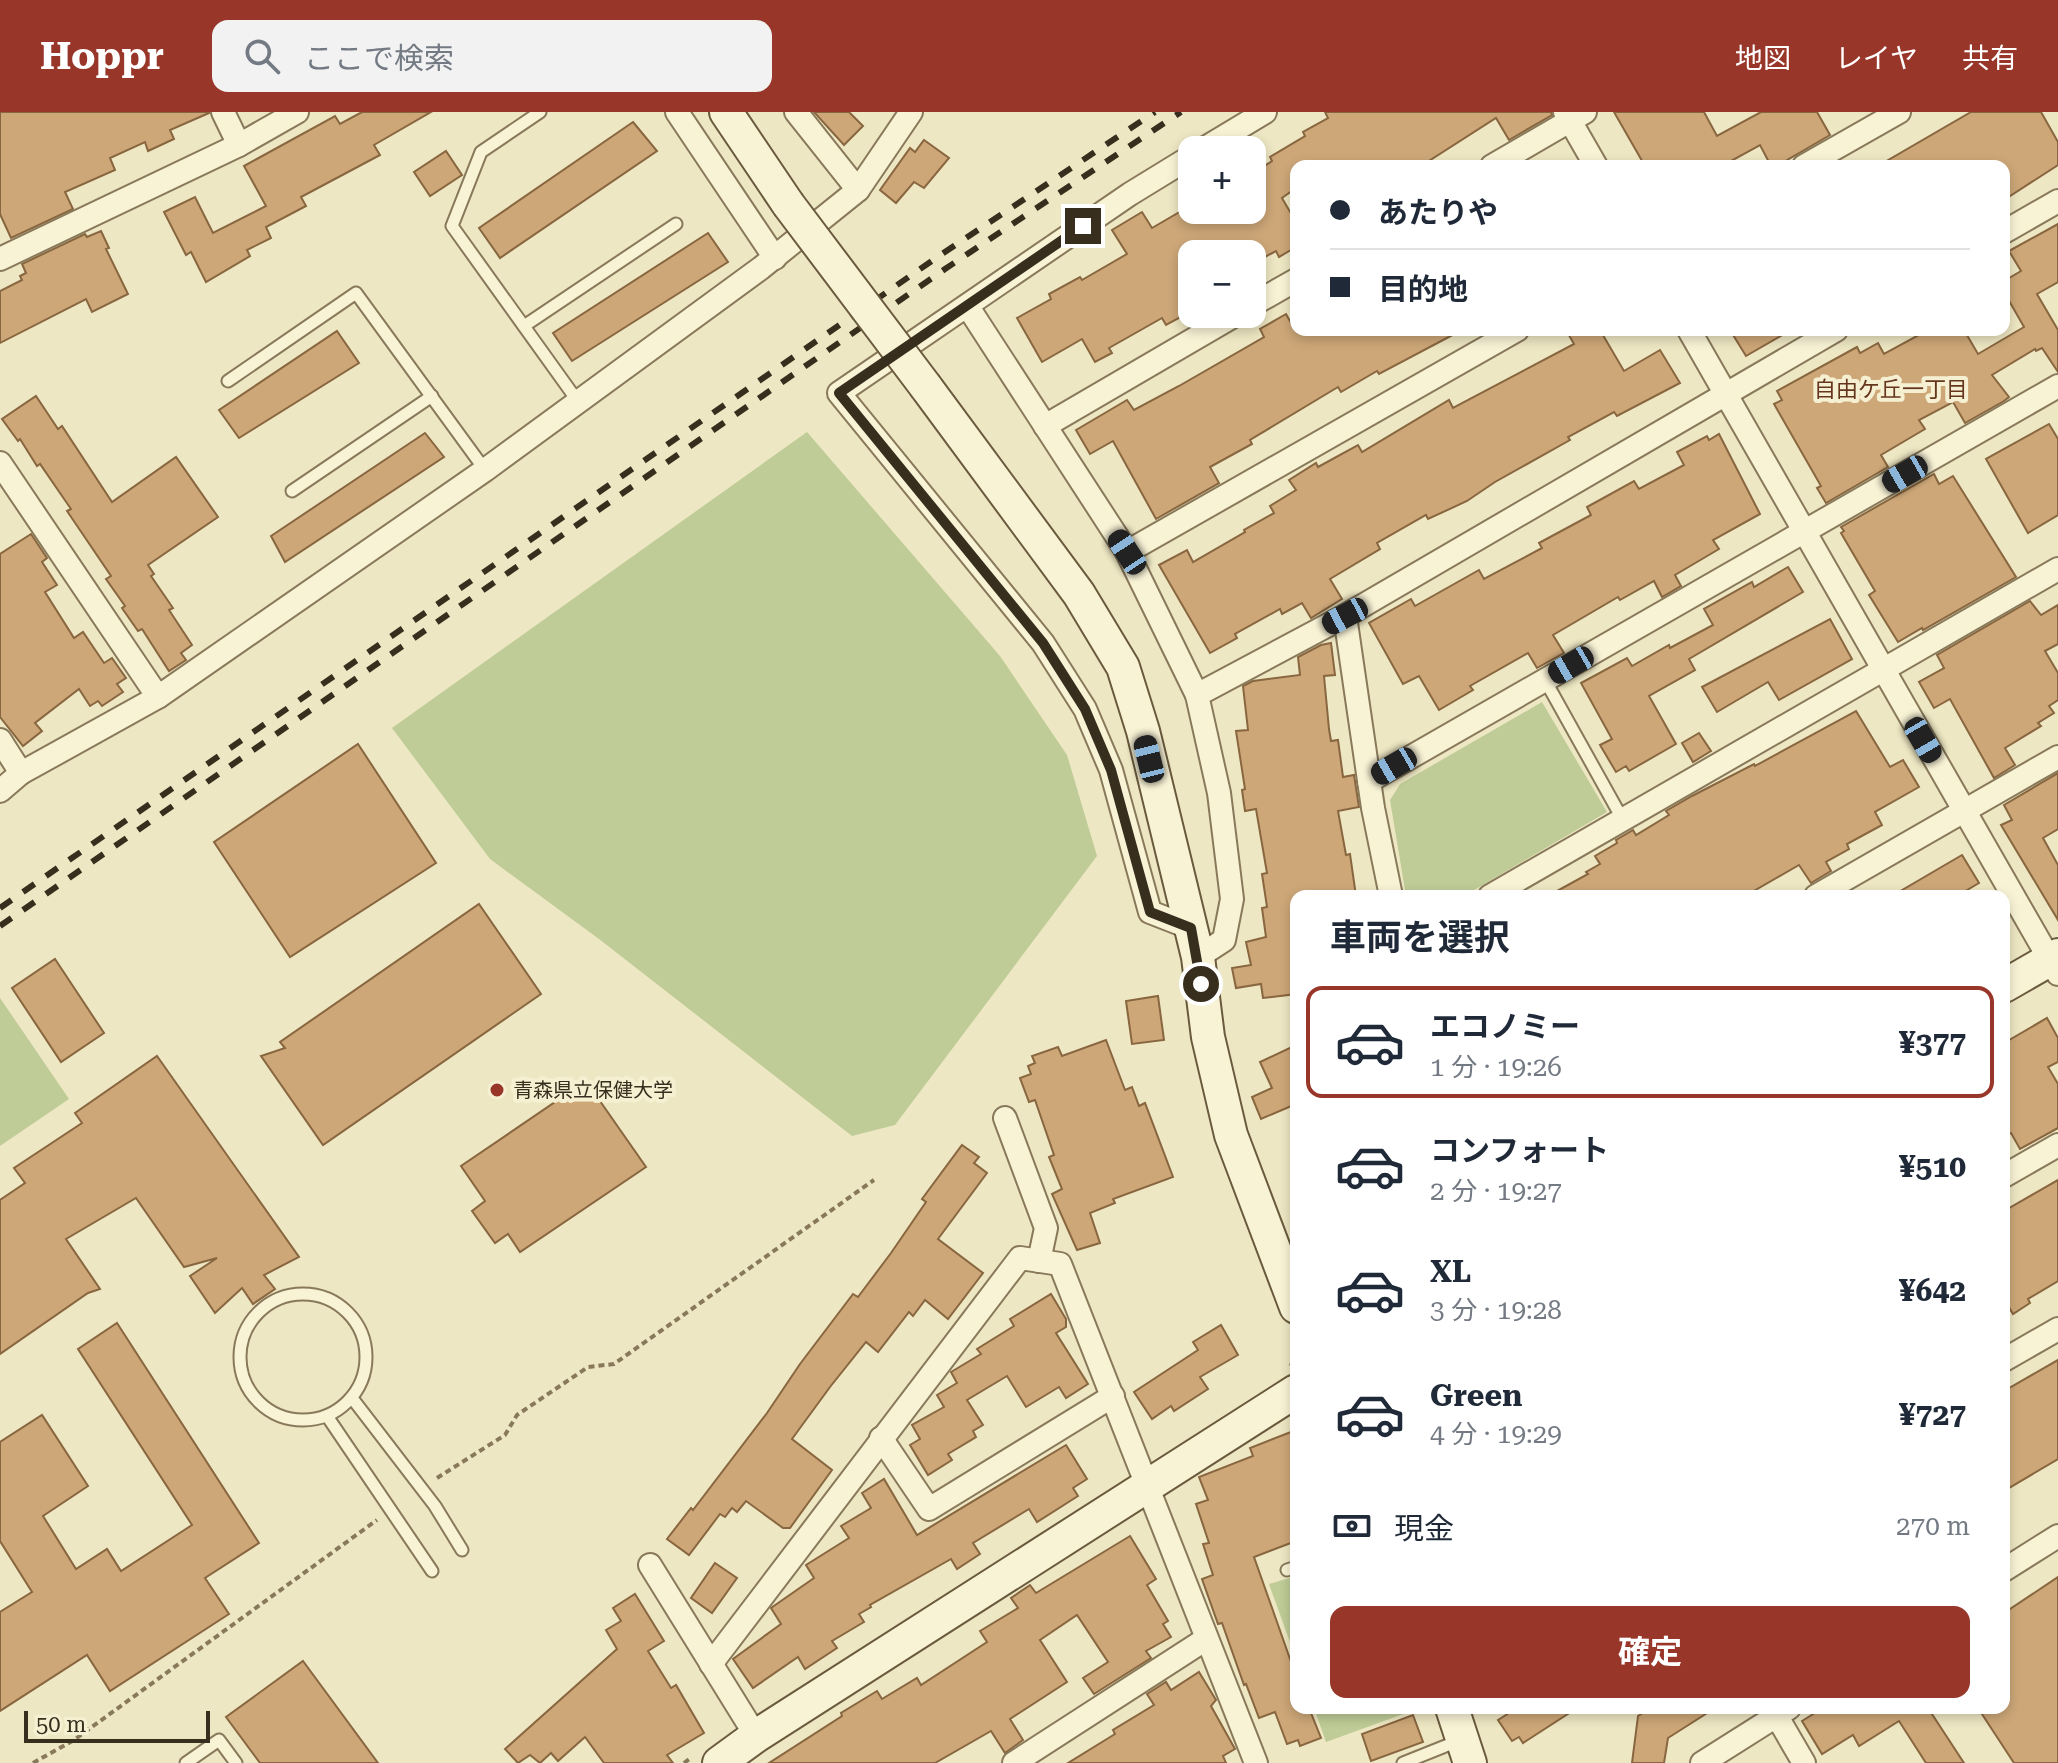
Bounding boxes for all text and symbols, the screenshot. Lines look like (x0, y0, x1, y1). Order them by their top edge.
search box (212, 20, 772, 92)
text: Hoppr (40, 34, 164, 78)
icon: search (240, 34, 284, 78)
text: ここで検索 (304, 41, 454, 76)
text: 地図 (1735, 42, 1791, 75)
text: レイヤ (1835, 42, 1918, 75)
text: 共有 (1962, 42, 2018, 75)
map controls (1178, 136, 1266, 328)
button: + (1178, 136, 1266, 224)
text: あたりや (1378, 195, 1498, 230)
route end (1065, 208, 1101, 244)
button: − (1178, 240, 1266, 328)
text: 目的地 (1378, 272, 1468, 307)
district label: 自由ケ丘一丁目 (1814, 377, 1968, 402)
car (1878, 452, 1932, 496)
car (1104, 525, 1150, 579)
car (1318, 594, 1372, 638)
car (1544, 643, 1598, 687)
car (1901, 713, 1945, 767)
car (1132, 733, 1166, 785)
car (1367, 744, 1421, 788)
text: 車両を選択 (1330, 917, 1510, 959)
route start (1183, 966, 1219, 1002)
icon: car (1334, 1006, 1406, 1078)
text: エコノミー (1430, 1009, 1580, 1044)
text: ¥377 (1899, 1025, 1966, 1060)
text: 1 分 · 19:26 (1430, 1052, 1562, 1082)
place label: 青森県立保健大学 (513, 1078, 673, 1102)
marker: 青森県立保健大学 (488, 1081, 506, 1099)
icon: car (1334, 1130, 1406, 1202)
text: コンフォート (1430, 1133, 1609, 1168)
text: ¥510 (1899, 1149, 1966, 1184)
text: 2 分 · 19:27 (1430, 1176, 1562, 1206)
icon: car (1334, 1254, 1406, 1326)
text: XL (1430, 1254, 1471, 1289)
text: ¥642 (1899, 1273, 1966, 1308)
text: 3 分 · 19:28 (1430, 1295, 1562, 1325)
icon: car (1334, 1378, 1406, 1450)
text: Green (1430, 1378, 1522, 1413)
text: ¥727 (1899, 1397, 1966, 1432)
text: 4 分 · 19:29 (1430, 1419, 1562, 1449)
icon: cash (1330, 1504, 1374, 1548)
text: 現金 (1394, 1511, 1454, 1546)
text: 270 m (1896, 1511, 1970, 1541)
button: 確定 (1330, 1606, 1970, 1698)
scale bar (24, 1707, 210, 1743)
text: 50 m (36, 1712, 86, 1737)

